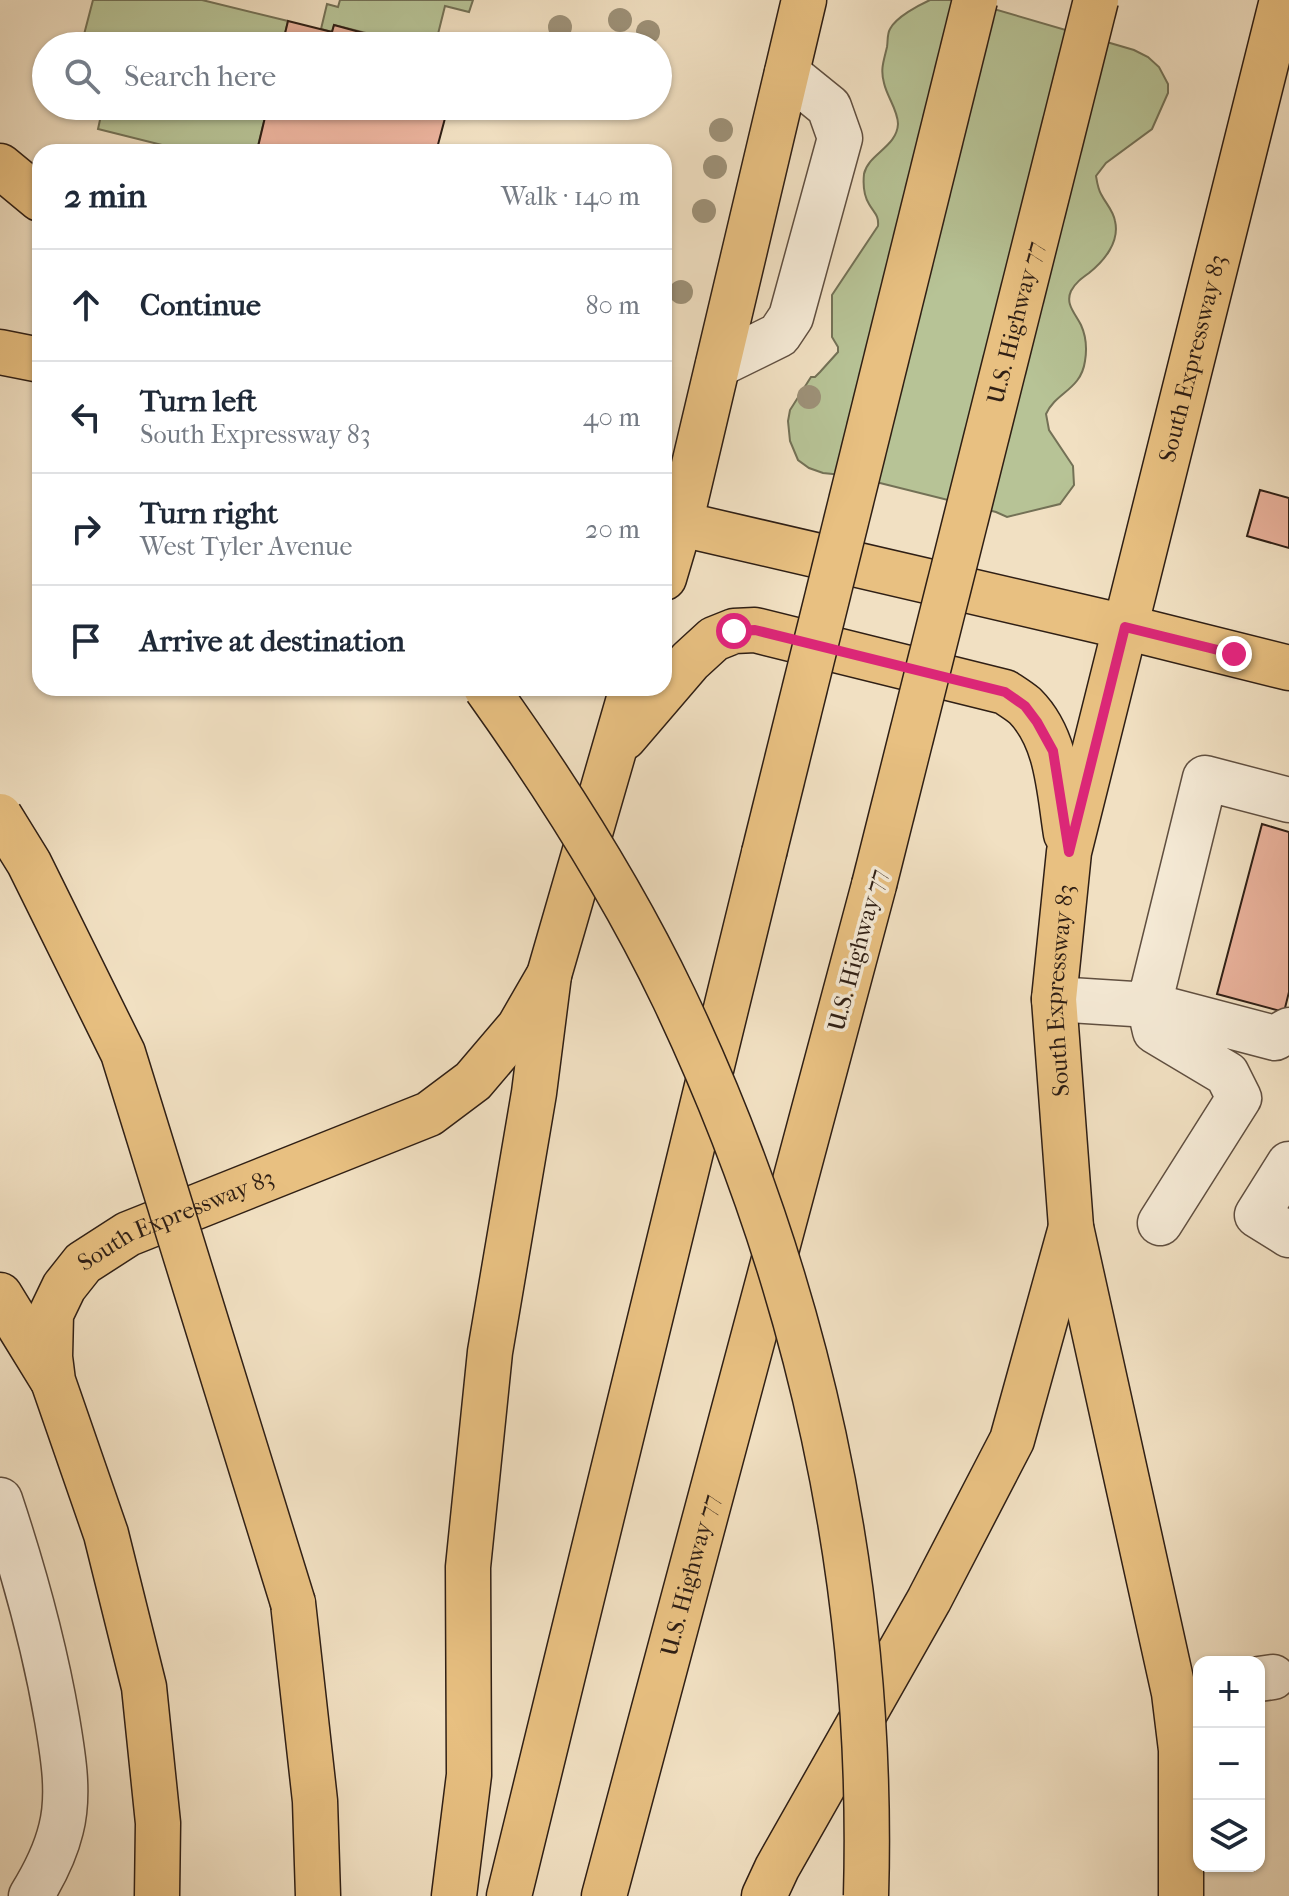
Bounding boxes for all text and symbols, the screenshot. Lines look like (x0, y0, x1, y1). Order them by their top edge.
search box (32, 32, 672, 120)
icon: search (60, 54, 104, 98)
text: Search here (124, 59, 276, 94)
text: 2 min (64, 176, 147, 216)
text: Walk · 140 m (501, 181, 640, 212)
street label: U.S. Highway 77 (981, 238, 1049, 407)
street label: South Expressway 83 (1153, 252, 1232, 465)
icon: ahead (64, 283, 108, 327)
text: Continue (140, 288, 261, 323)
text: 80 m (585, 290, 640, 321)
text: Turn left (140, 384, 257, 419)
icon: left (64, 395, 108, 439)
text: 40 m (583, 402, 640, 433)
text: South Expressway 83 (140, 419, 371, 450)
text: Turn right (140, 496, 278, 531)
icon: right (64, 507, 108, 551)
text: 20 m (585, 514, 640, 545)
text: West Tyler Avenue (140, 531, 352, 562)
route start (716, 613, 752, 649)
icon: arrive (64, 619, 108, 663)
text: Arrive at destination (140, 624, 405, 659)
route end (1216, 636, 1252, 672)
street label: U.S. Highway 77 (822, 866, 892, 1034)
street label: South Expressway 83 (1039, 883, 1080, 1098)
street label: South Expressway 83 (72, 1163, 278, 1277)
street label: U.S. Highway 77 (655, 1491, 725, 1659)
map controls (1193, 1656, 1265, 1872)
button: + (1193, 1656, 1265, 1728)
button: − (1193, 1728, 1265, 1800)
button: layers (1193, 1800, 1265, 1872)

